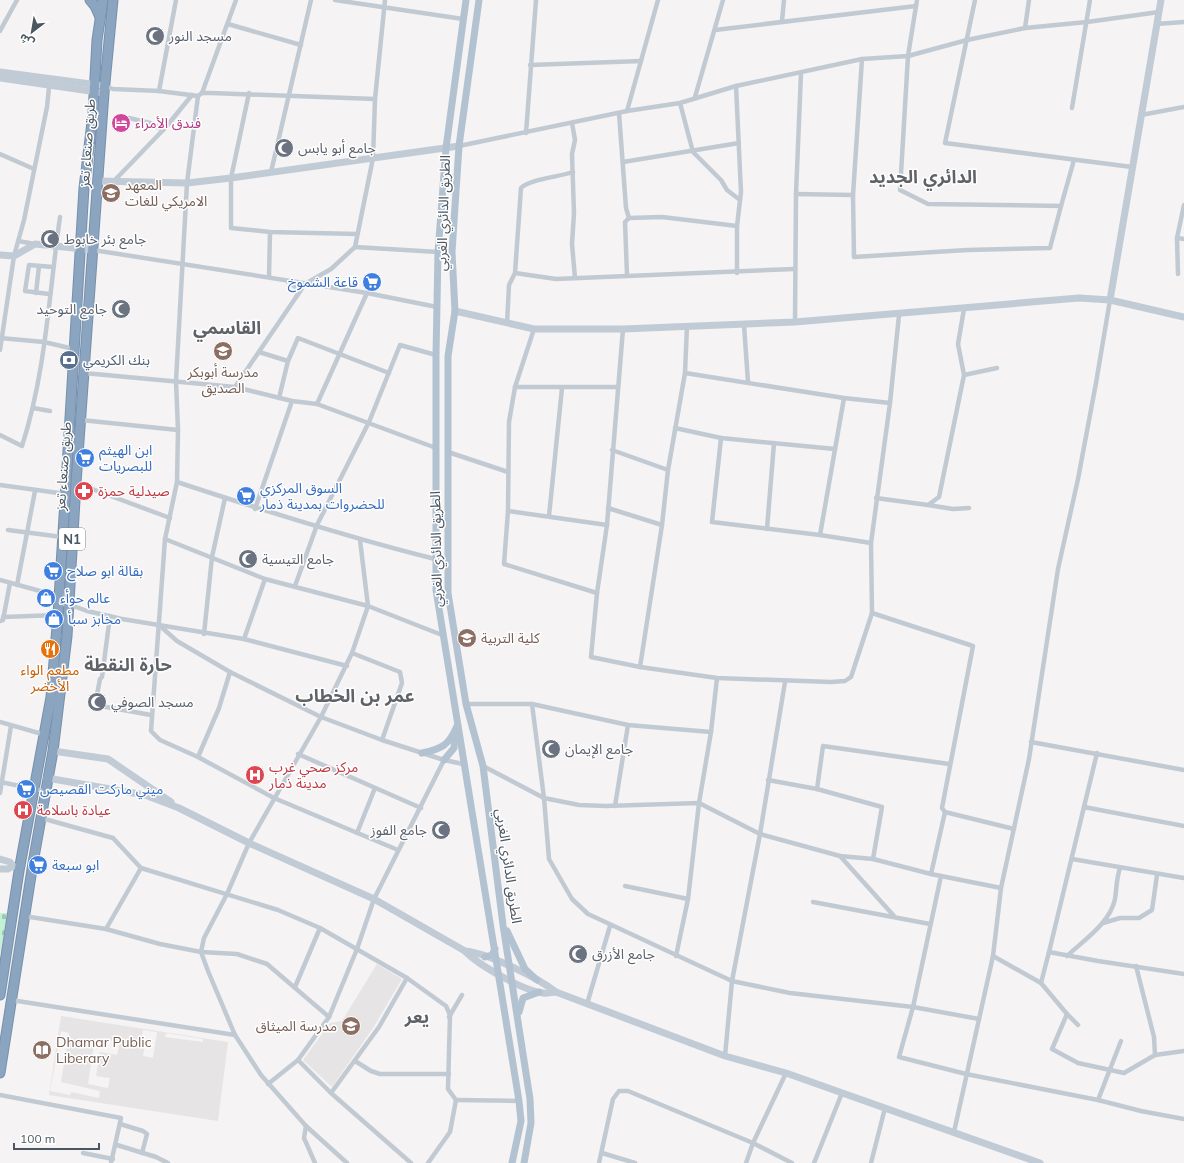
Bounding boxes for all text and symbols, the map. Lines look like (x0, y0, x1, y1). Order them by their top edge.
north arrow (12, 12, 52, 52)
mosque icon: مسجد النور (144, 25, 166, 47)
place label: مسجد النور (168, 27, 232, 45)
text: ش (17, 31, 37, 50)
street label: طريق صنعاء تعز (75, 98, 100, 189)
hotel icon: فندق الأمراء (110, 112, 132, 134)
place label: فندق الأمراء (135, 114, 201, 132)
mosque icon: جامع أبو يابس (273, 137, 295, 159)
place label: جامع أبو يابس (298, 139, 376, 159)
street label: الطريق الدائري الغربي (432, 155, 456, 271)
district label: الدائري الجديد (869, 165, 977, 191)
place label: المعهد الامريكي للغات (125, 176, 207, 212)
school or university icon: المعهد الامريكي للغات (100, 182, 122, 204)
mosque icon: جامع بئر خابوط (39, 228, 61, 250)
place label: جامع بئر خابوط (64, 230, 146, 250)
supermarket icon: قاعة الشموخ (361, 271, 383, 293)
place label: قاعة الشموخ (288, 273, 358, 293)
mosque icon: جامع التوحيد (110, 298, 132, 320)
place label: جامع التوحيد (37, 300, 107, 320)
district label: القاسمي (193, 316, 261, 342)
school or university icon: مدرسة أبوبكر الصديق (212, 340, 234, 362)
bank icon: بنك الكريمي (58, 349, 80, 371)
place label: بنك الكريمي (83, 351, 150, 371)
place label: مدرسة أبوبكر الصديق (186, 363, 259, 398)
street label: طريق صنعاء تعز (51, 421, 76, 512)
place label: ابن الهيثم للبصريات (99, 441, 152, 475)
supermarket icon: ابن الهيثم للبصريات (74, 447, 96, 469)
place label: السوق المركزي للحضروات بمدينة ذمار (259, 479, 385, 513)
pharmacy icon: صيدلية حمزة (73, 480, 95, 502)
place label: صيدلية حمزة (98, 482, 170, 500)
supermarket icon: السوق المركزي للحضروات بمدينة ذمار (235, 485, 257, 507)
street label: الطريق الدائري الغربي (426, 491, 448, 607)
road number: N1 (59, 528, 85, 550)
mosque icon: جامع التيسية (237, 548, 259, 570)
place label: جامع التيسية (262, 550, 334, 570)
supermarket icon: بقالة ابو صلاح (42, 560, 64, 582)
place label: بقالة ابو صلاح (67, 562, 143, 582)
shop icon: عالم حوأء (35, 587, 57, 609)
place label: عالم حوأء (60, 589, 110, 609)
shop icon: مخابز سبأ (43, 608, 65, 630)
place label: مخابز سبأ (68, 610, 121, 628)
school or university icon: كلية التربية (456, 627, 478, 649)
place label: كلية التربية (481, 629, 540, 647)
restaurant icon: مطعم الواء الأخضر (39, 638, 61, 660)
district label: حارة النقطة (84, 653, 172, 676)
place label: مطعم الواء الأخضر (21, 661, 79, 695)
district label: عمر بن الخطاب (295, 684, 415, 707)
mosque icon: مسجد الصوفي (86, 691, 108, 713)
place label: مسجد الصوفي (111, 693, 194, 713)
mosque icon: جامع الإيمان (540, 738, 562, 760)
place label: جامع الإيمان (565, 740, 633, 760)
place label: مركز صحي غرب مدينة ذمار (268, 758, 358, 792)
hospital icon: مركز صحي غرب مدينة ذمار (244, 764, 266, 786)
supermarket icon: ميني ماركت القصيص (15, 778, 37, 800)
place label: ميني ماركت القصيص (40, 780, 163, 800)
hospital icon: عيادة باسلامة (12, 799, 34, 821)
place label: عيادة باسلامة (37, 801, 111, 819)
street label: الطريق الدائري الغربي (490, 807, 526, 925)
mosque icon: جامع الفوز (430, 819, 452, 841)
place label: جامع الفوز (370, 821, 427, 841)
supermarket icon: ابو سبعة (27, 854, 49, 876)
place label: ابو سبعة (52, 856, 99, 874)
mosque icon: جامع الأزرق (567, 943, 589, 965)
place label: جامع الأزرق (592, 945, 655, 965)
district label: يعر (404, 1005, 429, 1028)
school or university icon: مدرسة الميثاق (340, 1015, 362, 1037)
place label: مدرسة الميثاق (256, 1017, 337, 1035)
place label: Dhamar Public Liberary (56, 1033, 152, 1067)
library icon: Dhamar Public Liberary (31, 1039, 53, 1061)
scale bar (14, 1125, 99, 1151)
text: 100 m (20, 1131, 55, 1146)

